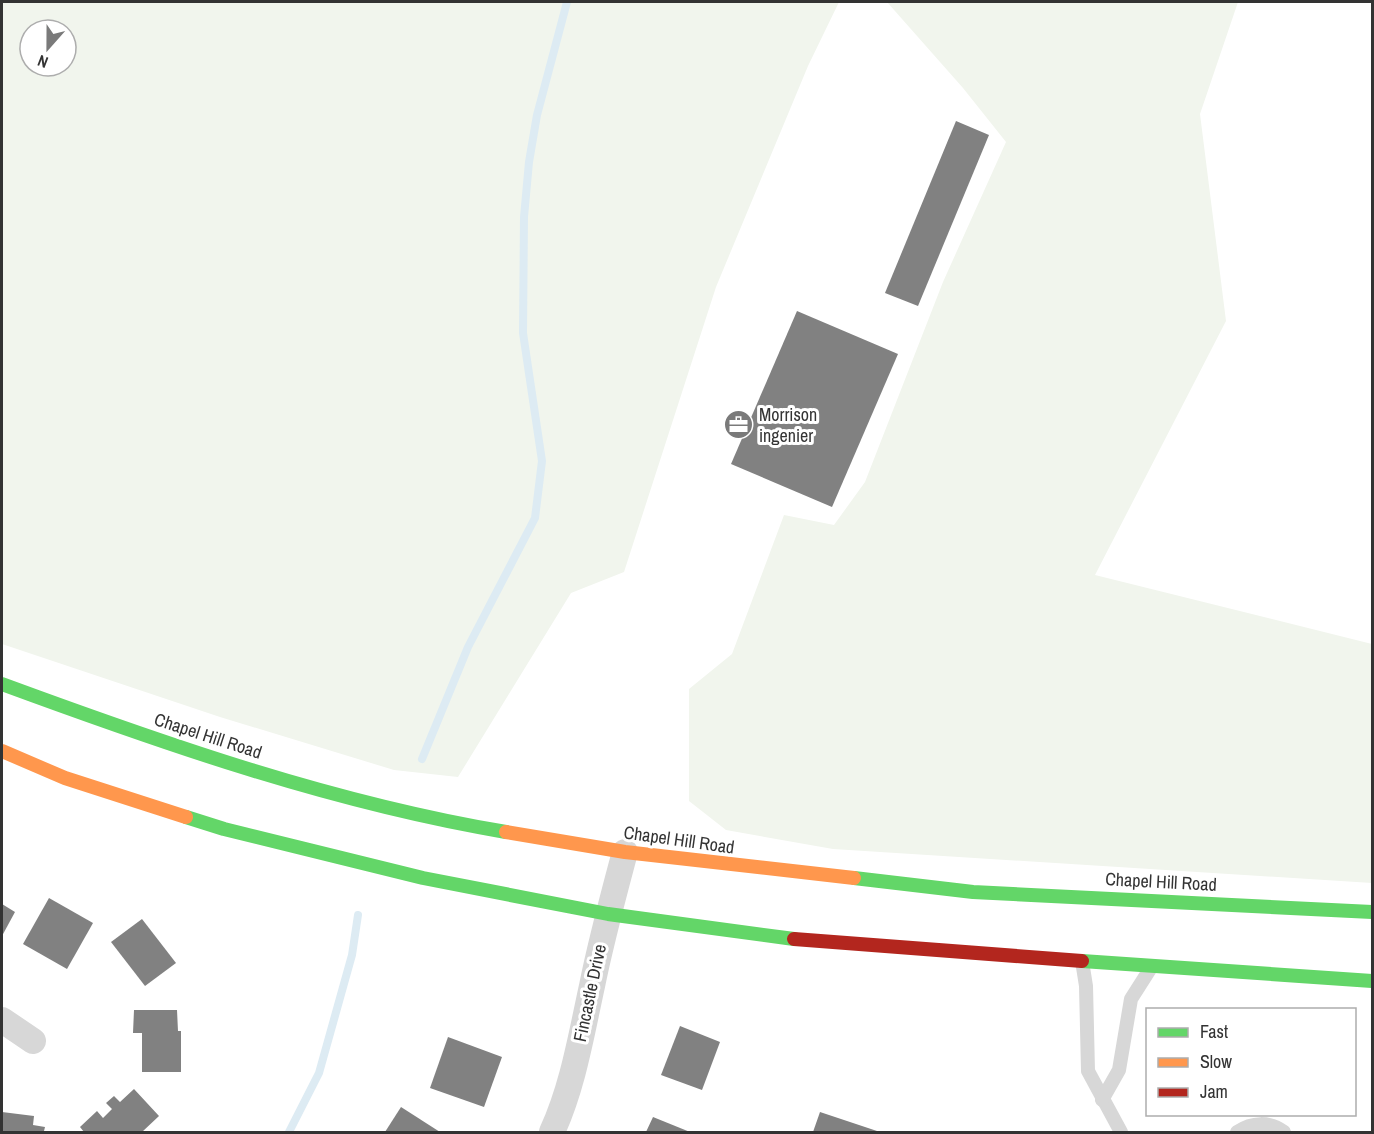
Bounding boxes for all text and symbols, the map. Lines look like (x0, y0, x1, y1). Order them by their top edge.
north arrow (18, 18, 78, 78)
text: N (34, 50, 51, 74)
place label: Morrison ingenier (759, 402, 817, 448)
office icon: Morrison ingenier (722, 409, 754, 441)
street label: Chapel Hill Road (151, 706, 265, 765)
street label: Chapel Hill Road (622, 819, 736, 860)
street label: Chapel Hill Road (1105, 866, 1217, 897)
street label: Fincastle Drive (567, 942, 612, 1044)
legend (1146, 1008, 1356, 1116)
text: Fast (1200, 1019, 1228, 1044)
text: Slow (1200, 1049, 1232, 1074)
text: Jam (1200, 1079, 1228, 1104)

